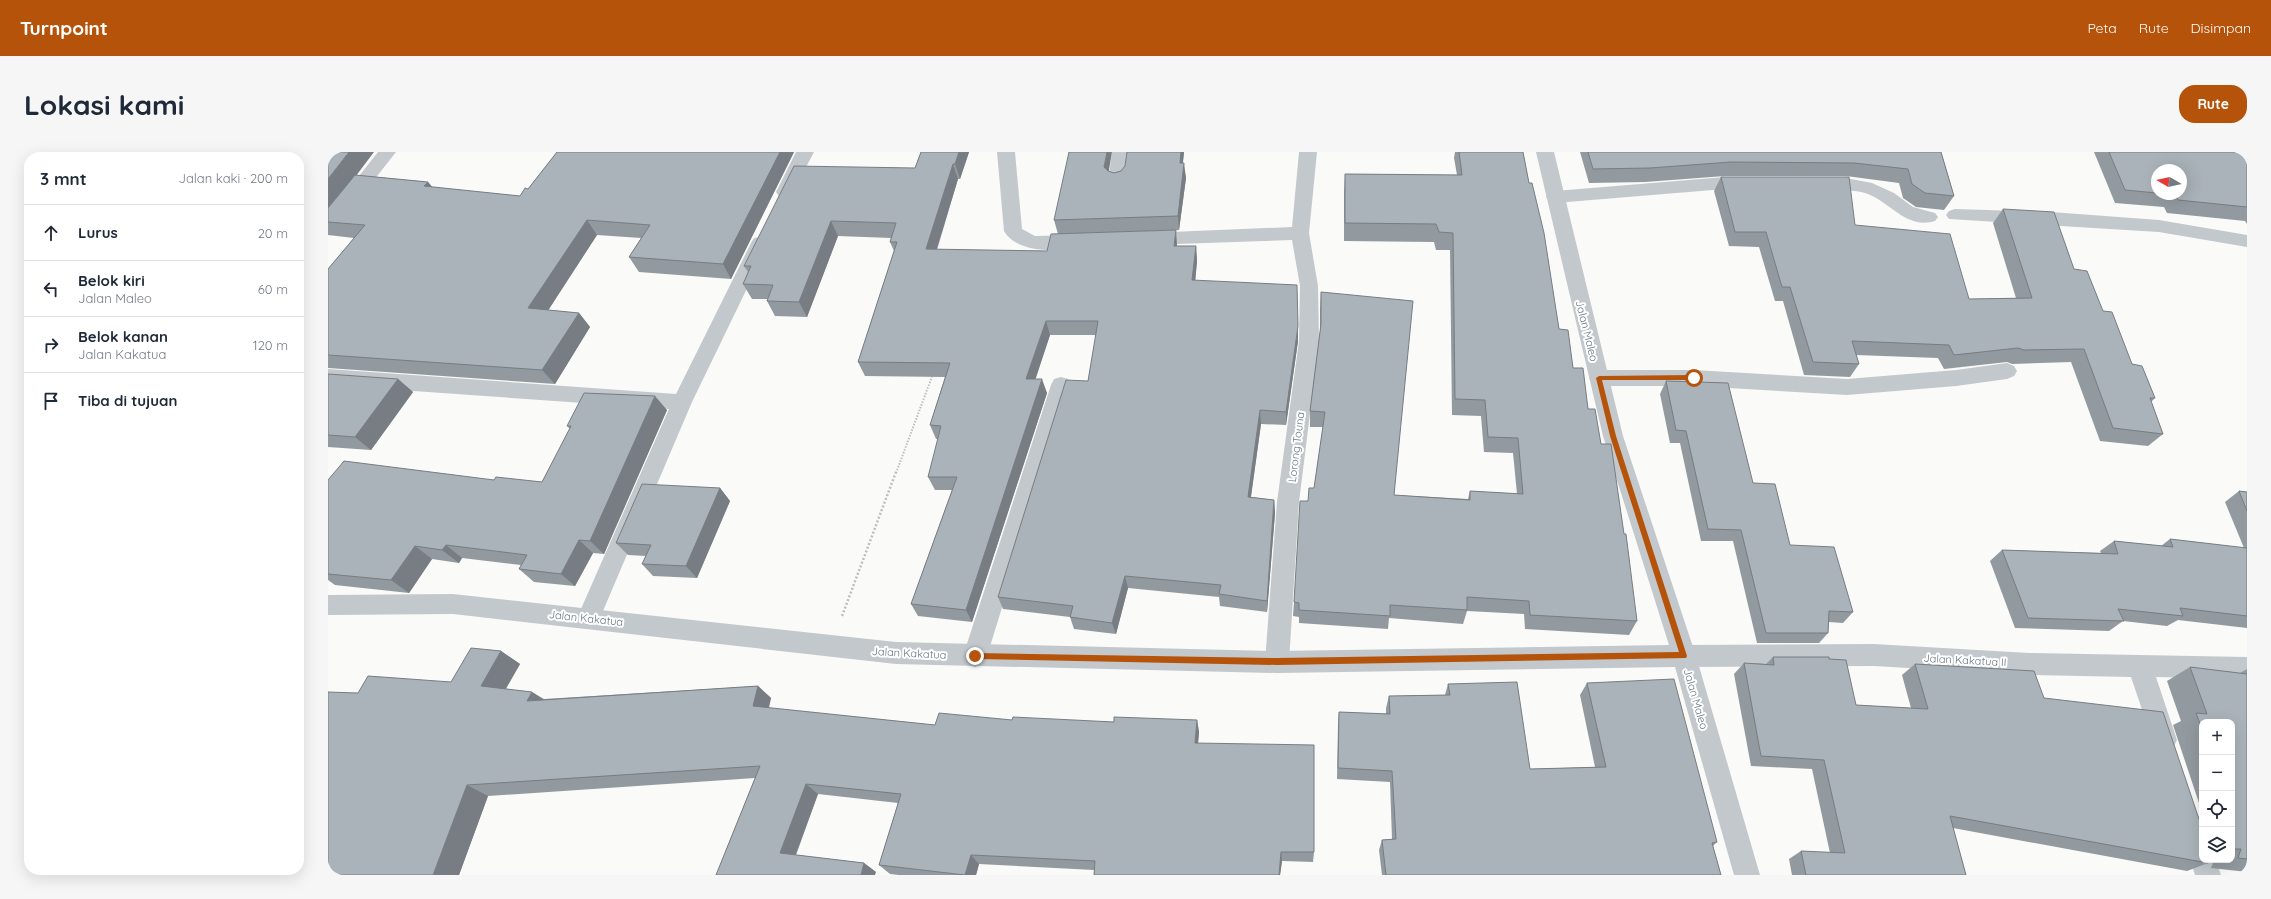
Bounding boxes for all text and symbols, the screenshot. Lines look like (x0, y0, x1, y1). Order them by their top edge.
text: Turnpoint (20, 16, 108, 40)
text: Peta (2087, 19, 2117, 37)
text: Rute (2139, 19, 2169, 37)
text: Disimpan (2191, 19, 2251, 37)
button: Rute (2179, 85, 2247, 123)
text: Lokasi kami (24, 87, 184, 122)
north arrow (2151, 164, 2187, 200)
text: 3 mnt (40, 168, 87, 189)
text: Jalan kaki · 200 m (179, 170, 288, 186)
icon: ahead (40, 222, 62, 244)
text: Lurus (78, 223, 118, 242)
text: 20 m (258, 225, 288, 241)
text: Belok kiri (78, 271, 145, 290)
icon: left (40, 278, 62, 300)
text: 60 m (258, 281, 288, 297)
text: Jalan Maleo (78, 290, 152, 306)
street label: Jalan Maleo (1573, 299, 1601, 363)
text: Belok kanan (78, 327, 168, 346)
icon: right (40, 334, 62, 356)
text: 120 m (253, 337, 288, 353)
text: Jalan Kakatua (78, 346, 166, 362)
route start (1685, 369, 1703, 387)
icon: arrive (40, 390, 62, 412)
text: Tiba di tujuan (78, 391, 177, 410)
street label: Lorong Touna (1285, 411, 1307, 483)
street label: Jalan Kakatua (548, 607, 624, 629)
street label: Jalan Kakatua (871, 644, 947, 662)
route end (966, 647, 984, 665)
street label: Jalan Kakatua II (1923, 651, 2007, 669)
street label: Jalan Maleo (1681, 667, 1711, 731)
map controls (2199, 719, 2235, 863)
button: + (2199, 719, 2235, 755)
button: − (2199, 755, 2235, 791)
button: locate (2199, 791, 2235, 827)
button: layers (2199, 827, 2235, 863)

